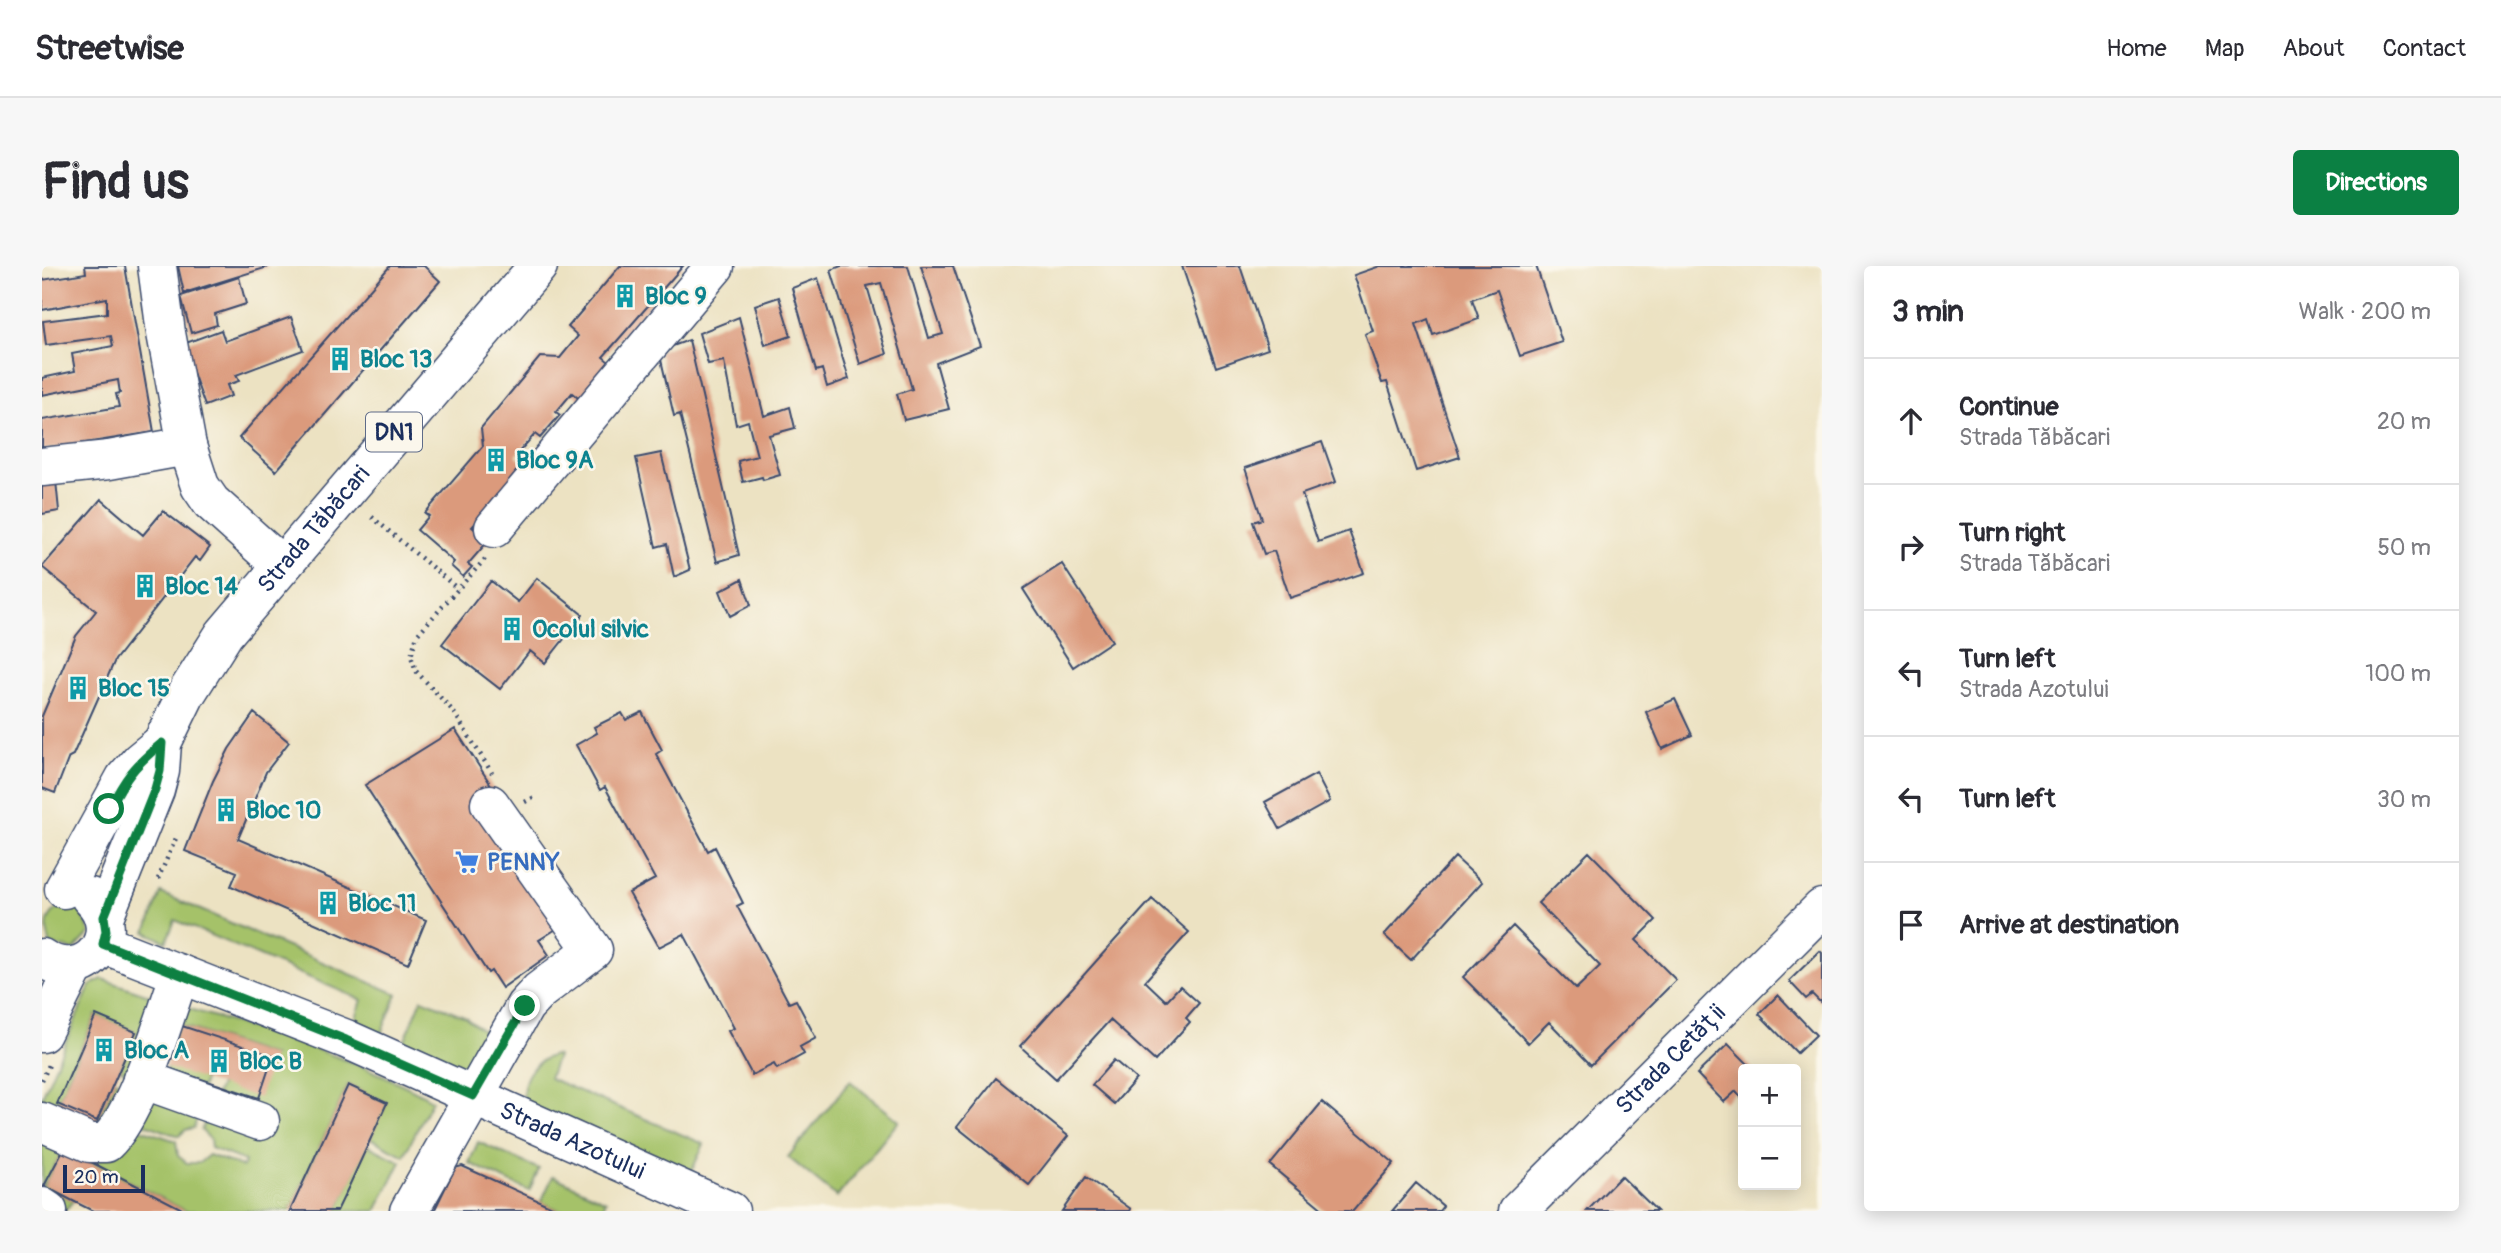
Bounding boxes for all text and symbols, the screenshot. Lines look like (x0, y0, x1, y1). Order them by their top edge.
text: Streetwise (35, 28, 184, 69)
text: Home (2106, 34, 2167, 63)
text: Map (2205, 34, 2245, 63)
text: About (2283, 34, 2345, 63)
text: Contact (2383, 34, 2466, 63)
button: Directions (2293, 150, 2459, 215)
text: Find us (42, 152, 189, 213)
building icon: Bloc 9 (611, 282, 639, 310)
place label: Bloc 9 (645, 282, 707, 311)
text: 3 min (1892, 293, 1964, 330)
text: Walk · 200 m (2298, 297, 2431, 326)
building icon: Bloc 13 (326, 345, 354, 373)
place label: Bloc 13 (360, 345, 432, 374)
text: Continue (1959, 391, 2059, 423)
icon: ahead (1892, 402, 1930, 440)
text: 20 m (2377, 407, 2431, 436)
road number: DN1 (366, 412, 422, 452)
text: Strada Tăbăcari (1959, 423, 2110, 452)
building icon: Bloc 9A (482, 446, 510, 474)
place label: Bloc 9A (516, 446, 594, 475)
street label: Strada Tăbăcari (252, 460, 376, 599)
text: Turn right (1959, 517, 2065, 549)
icon: right (1892, 528, 1930, 566)
text: 50 m (2377, 533, 2431, 562)
text: Strada Tăbăcari (1959, 549, 2110, 578)
building icon: Bloc 14 (131, 572, 159, 600)
place label: Bloc 14 (165, 572, 238, 601)
building icon: Ocolul silvic (498, 615, 526, 643)
place label: Ocolul silvic (532, 615, 649, 644)
text: Turn left (1959, 643, 2055, 675)
icon: left (1892, 654, 1930, 692)
text: 100 m (2365, 659, 2431, 688)
building icon: Bloc 15 (64, 674, 92, 702)
place label: Bloc 15 (98, 674, 170, 703)
text: Strada Azotului (1959, 675, 2109, 704)
icon: left (1892, 780, 1930, 818)
text: Turn left (1959, 783, 2055, 815)
text: 30 m (2377, 785, 2431, 814)
route start (93, 793, 124, 824)
building icon: Bloc 10 (212, 796, 240, 824)
place label: Bloc 10 (246, 796, 321, 825)
supermarket icon: PENNY (453, 848, 481, 876)
place label: PENNY (487, 848, 560, 877)
building icon: Bloc 11 (314, 889, 342, 917)
place label: Bloc 11 (348, 889, 416, 918)
icon: arrive (1892, 906, 1930, 944)
text: Arrive at destination (1959, 909, 2179, 941)
route end (509, 990, 540, 1021)
street label: Strada Cetății (1610, 999, 1732, 1120)
building icon: Bloc A (90, 1036, 118, 1064)
place label: Bloc A (124, 1036, 190, 1065)
building icon: Bloc B (205, 1047, 233, 1075)
place label: Bloc B (239, 1047, 302, 1076)
map controls (1738, 1064, 1801, 1190)
button: + (1738, 1064, 1801, 1127)
street label: Strada Azotului (495, 1096, 649, 1186)
button: − (1738, 1127, 1801, 1190)
scale bar (63, 1162, 145, 1194)
text: 20 m (74, 1165, 119, 1189)

